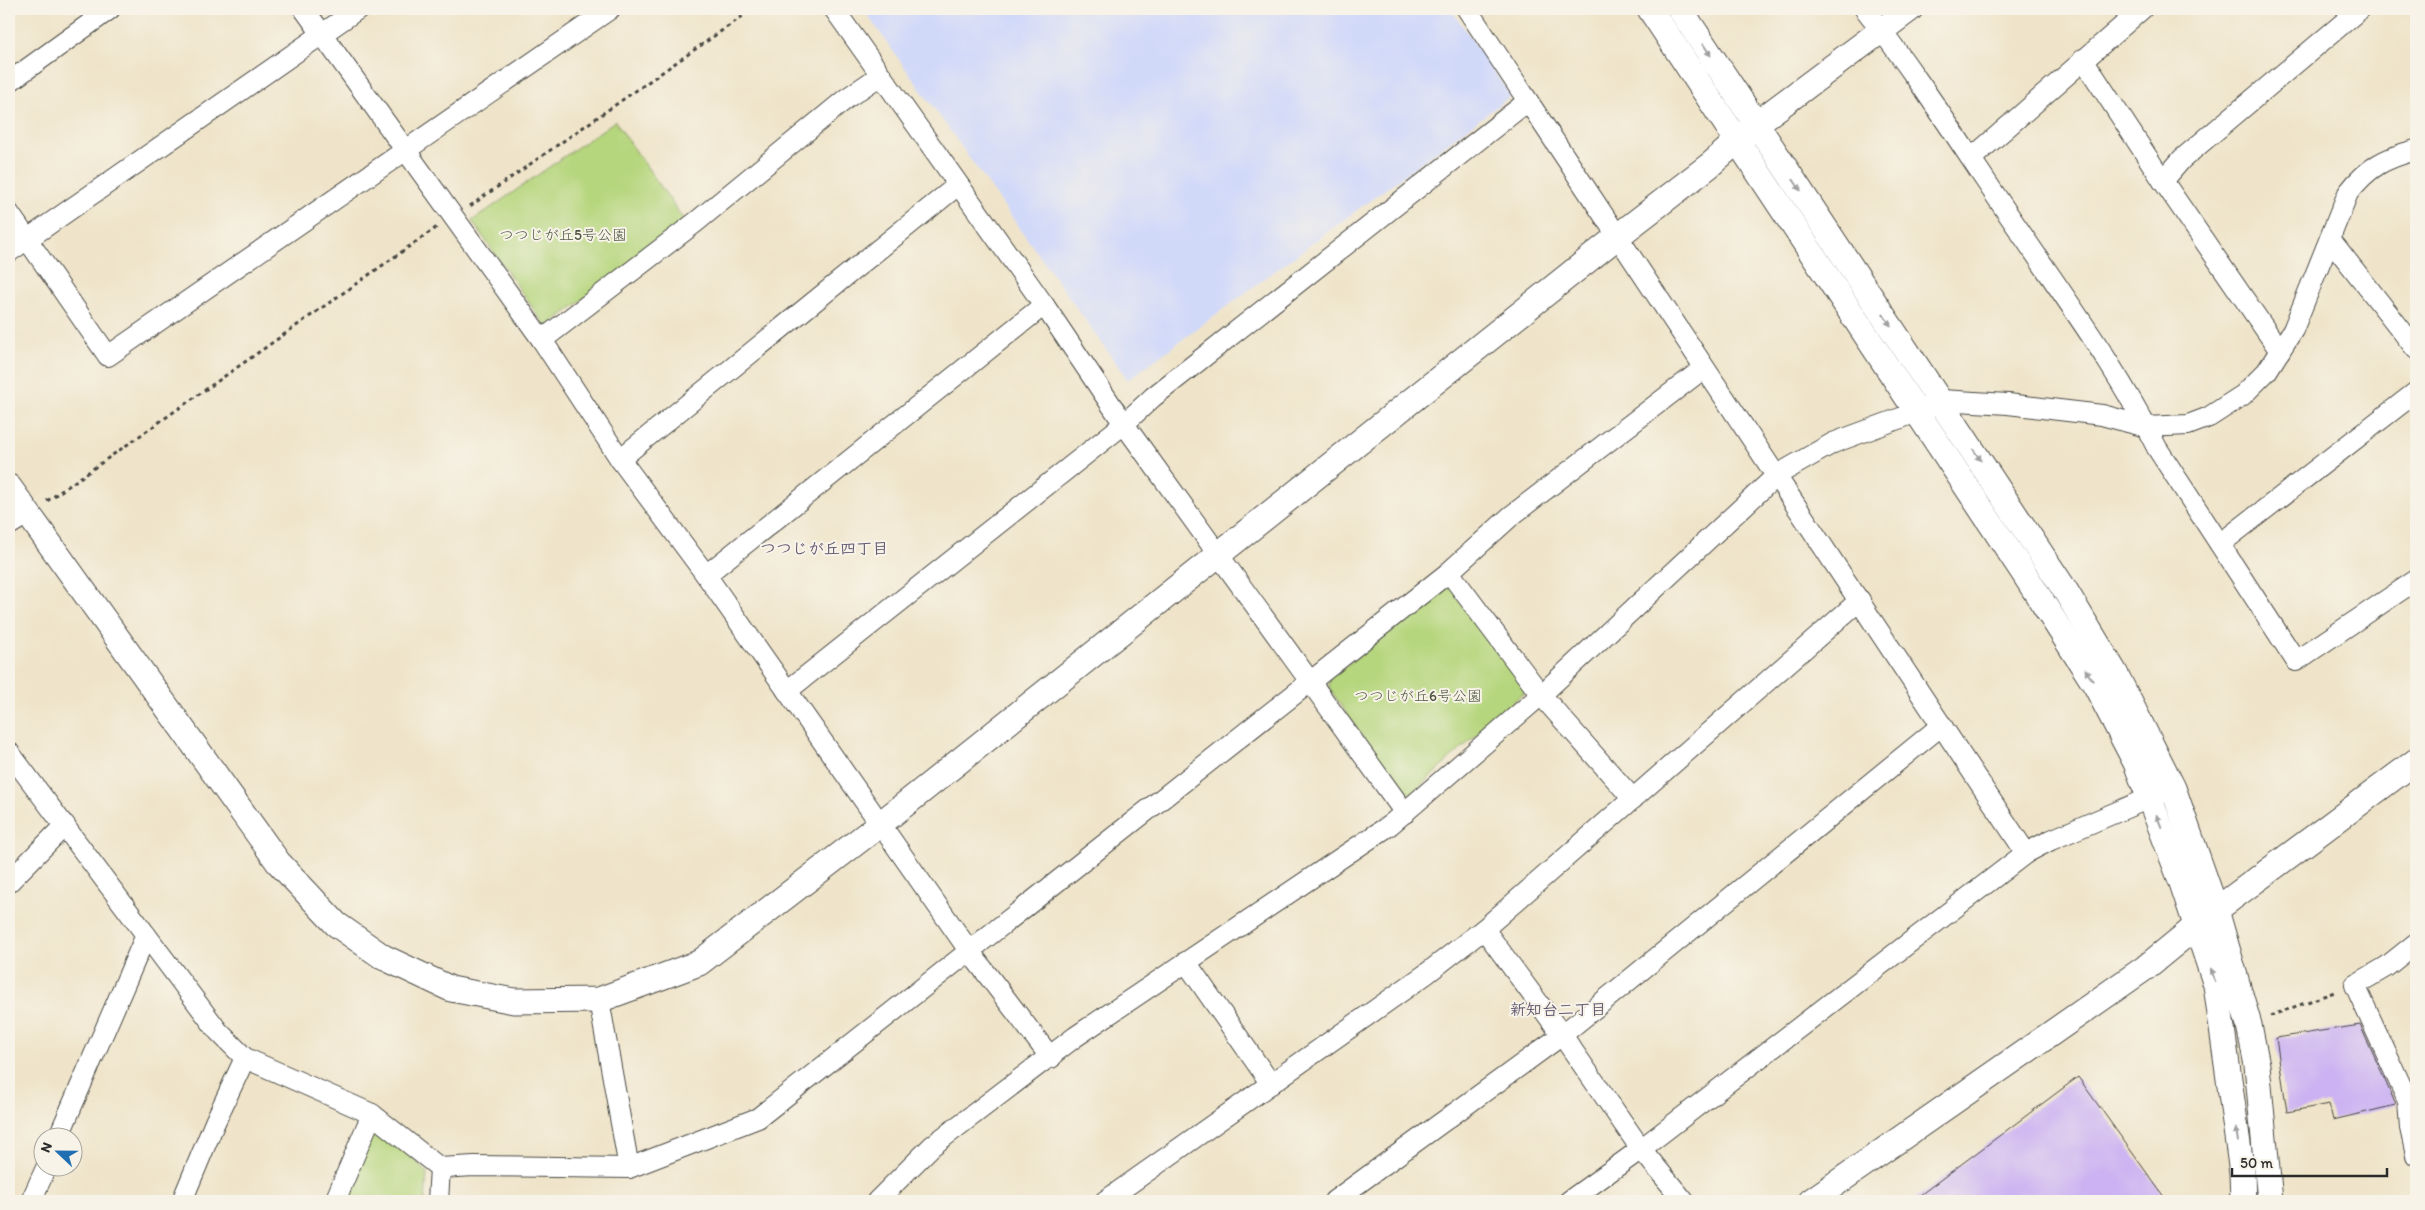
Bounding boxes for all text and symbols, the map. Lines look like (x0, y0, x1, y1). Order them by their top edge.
one-way arrow (1702, 43, 1712, 56)
one-way arrow (1792, 178, 1802, 192)
park label: つつじが丘5号公園 (499, 226, 627, 244)
one-way arrow (1882, 313, 1892, 327)
one-way arrow (1972, 449, 1982, 462)
district label: つつじが丘四丁目 (760, 539, 888, 558)
one-way arrow (2084, 669, 2094, 682)
park label: つつじが丘6号公園 (1354, 687, 1482, 705)
one-way arrow (2155, 814, 2162, 829)
one-way arrow (2208, 967, 2216, 982)
district label: 新知台二丁目 (1510, 1000, 1606, 1019)
one-way arrow (2232, 1127, 2240, 1143)
north arrow (32, 1128, 82, 1178)
text: N (37, 1140, 56, 1155)
scale bar (2232, 1145, 2388, 1177)
text: 50 m (2240, 1154, 2273, 1172)

